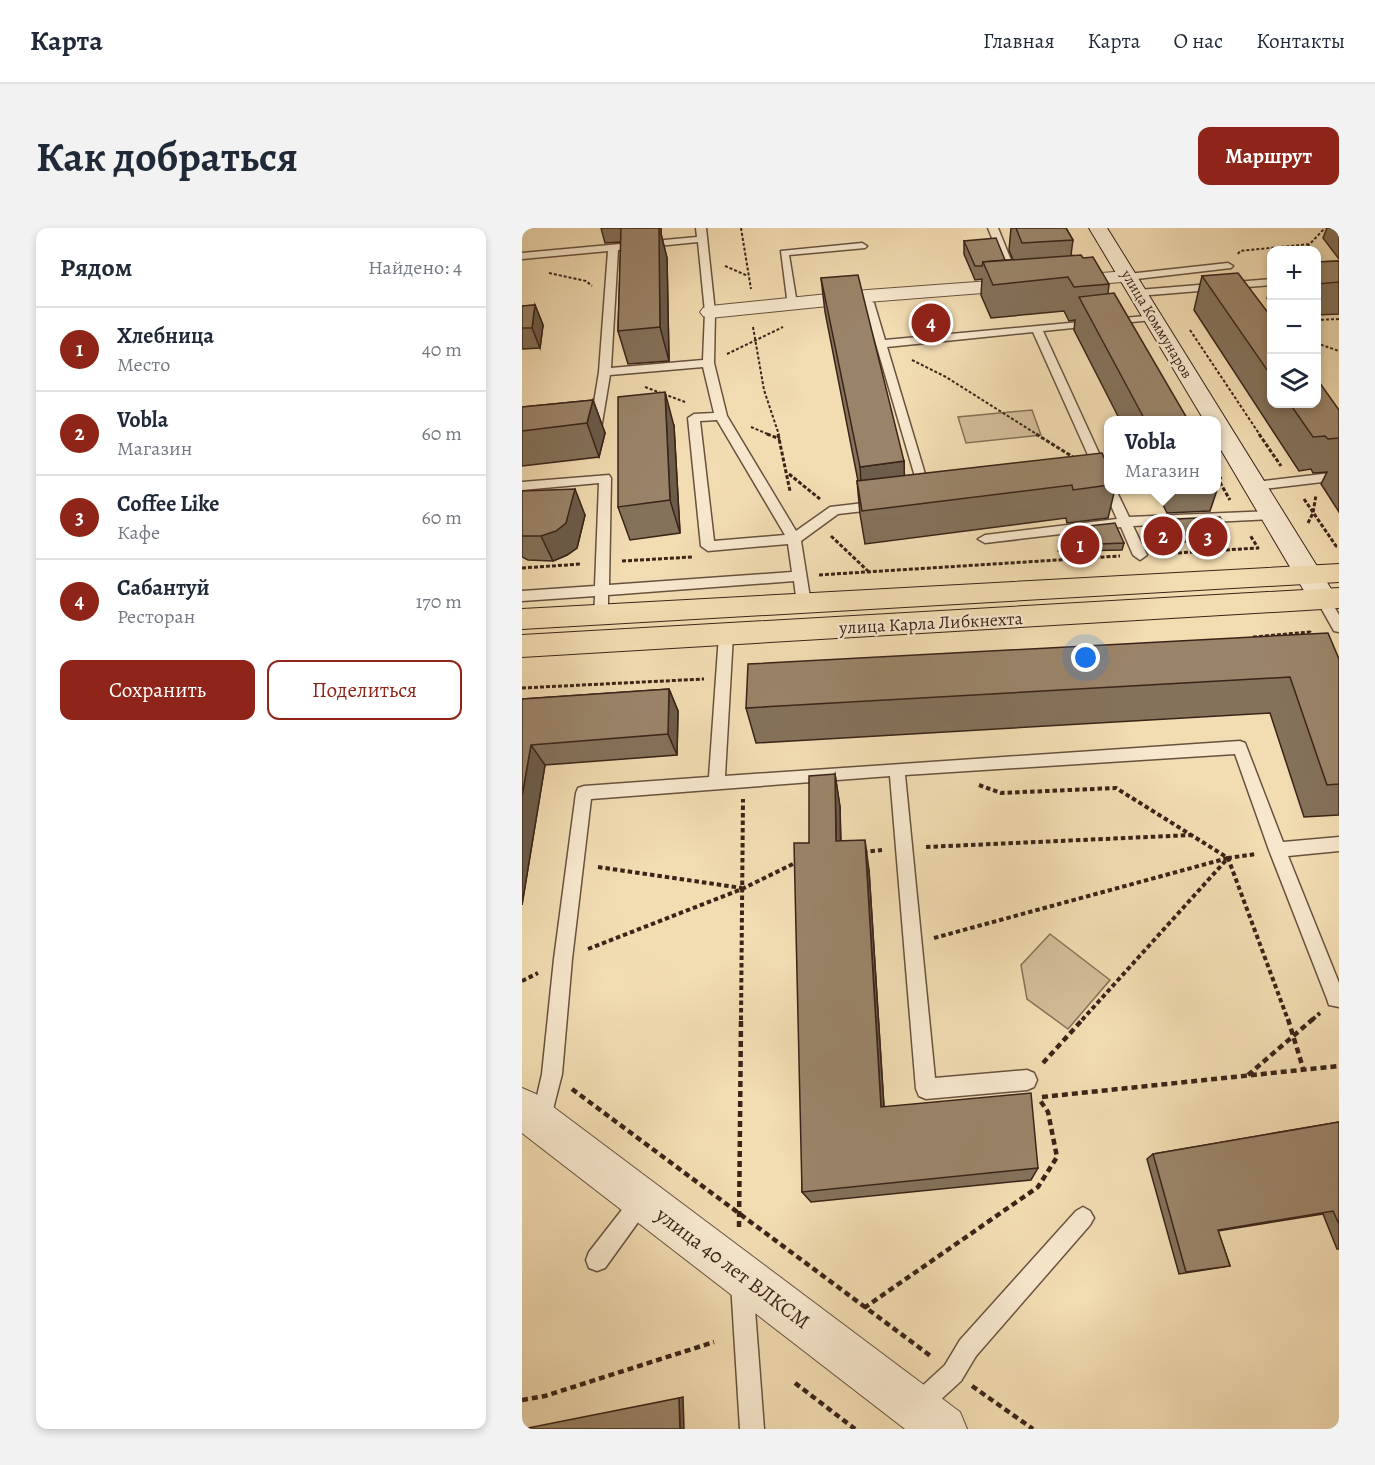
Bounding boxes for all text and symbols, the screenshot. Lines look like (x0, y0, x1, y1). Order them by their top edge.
text: Карта (30, 22, 103, 60)
text: Главная (983, 27, 1055, 55)
text: Карта (1088, 27, 1140, 55)
text: О нас (1173, 27, 1223, 55)
text: Контакты (1256, 27, 1345, 55)
button: Маршрут (1198, 127, 1339, 185)
text: Как добраться (36, 128, 298, 185)
map controls (1267, 246, 1321, 408)
button: + (1267, 246, 1321, 300)
text: Рядом (60, 250, 132, 285)
text: Найдено: 4 (368, 254, 462, 281)
street label: улица Коммунаров (1116, 265, 1197, 382)
pin: 4 (912, 300, 950, 346)
button: − (1267, 300, 1321, 354)
text: Хлебница (117, 321, 214, 351)
text: 1 (76, 336, 83, 363)
text: 40 m (422, 336, 462, 363)
text: Место (117, 351, 170, 378)
button: layers (1267, 354, 1321, 408)
text: Vobla (117, 405, 168, 435)
popup (1104, 416, 1221, 494)
text: 2 (75, 420, 84, 447)
text: 60 m (422, 420, 462, 447)
text: Vobla (1125, 427, 1176, 457)
text: Магазин (117, 435, 192, 462)
text: Магазин (1125, 457, 1200, 484)
text: Coffee Like (117, 489, 219, 519)
text: 3 (75, 504, 84, 531)
text: 60 m (422, 504, 462, 531)
pin: 2 (1144, 514, 1182, 558)
pin: 3 (1188, 514, 1228, 560)
text: Кафе (117, 519, 160, 546)
pin: 1 (1060, 522, 1100, 568)
text: Сабантуй (117, 573, 210, 603)
text: 4 (75, 588, 84, 615)
text: 170 m (416, 588, 462, 615)
text: Ресторан (117, 603, 195, 630)
street label: улица Карла Либкнехта (838, 606, 1024, 640)
your location (1071, 643, 1100, 672)
button: Сохранить (60, 660, 255, 720)
button: Поделиться (267, 660, 462, 720)
street label: улица 40 лет ВЛКСМ (649, 1200, 816, 1335)

